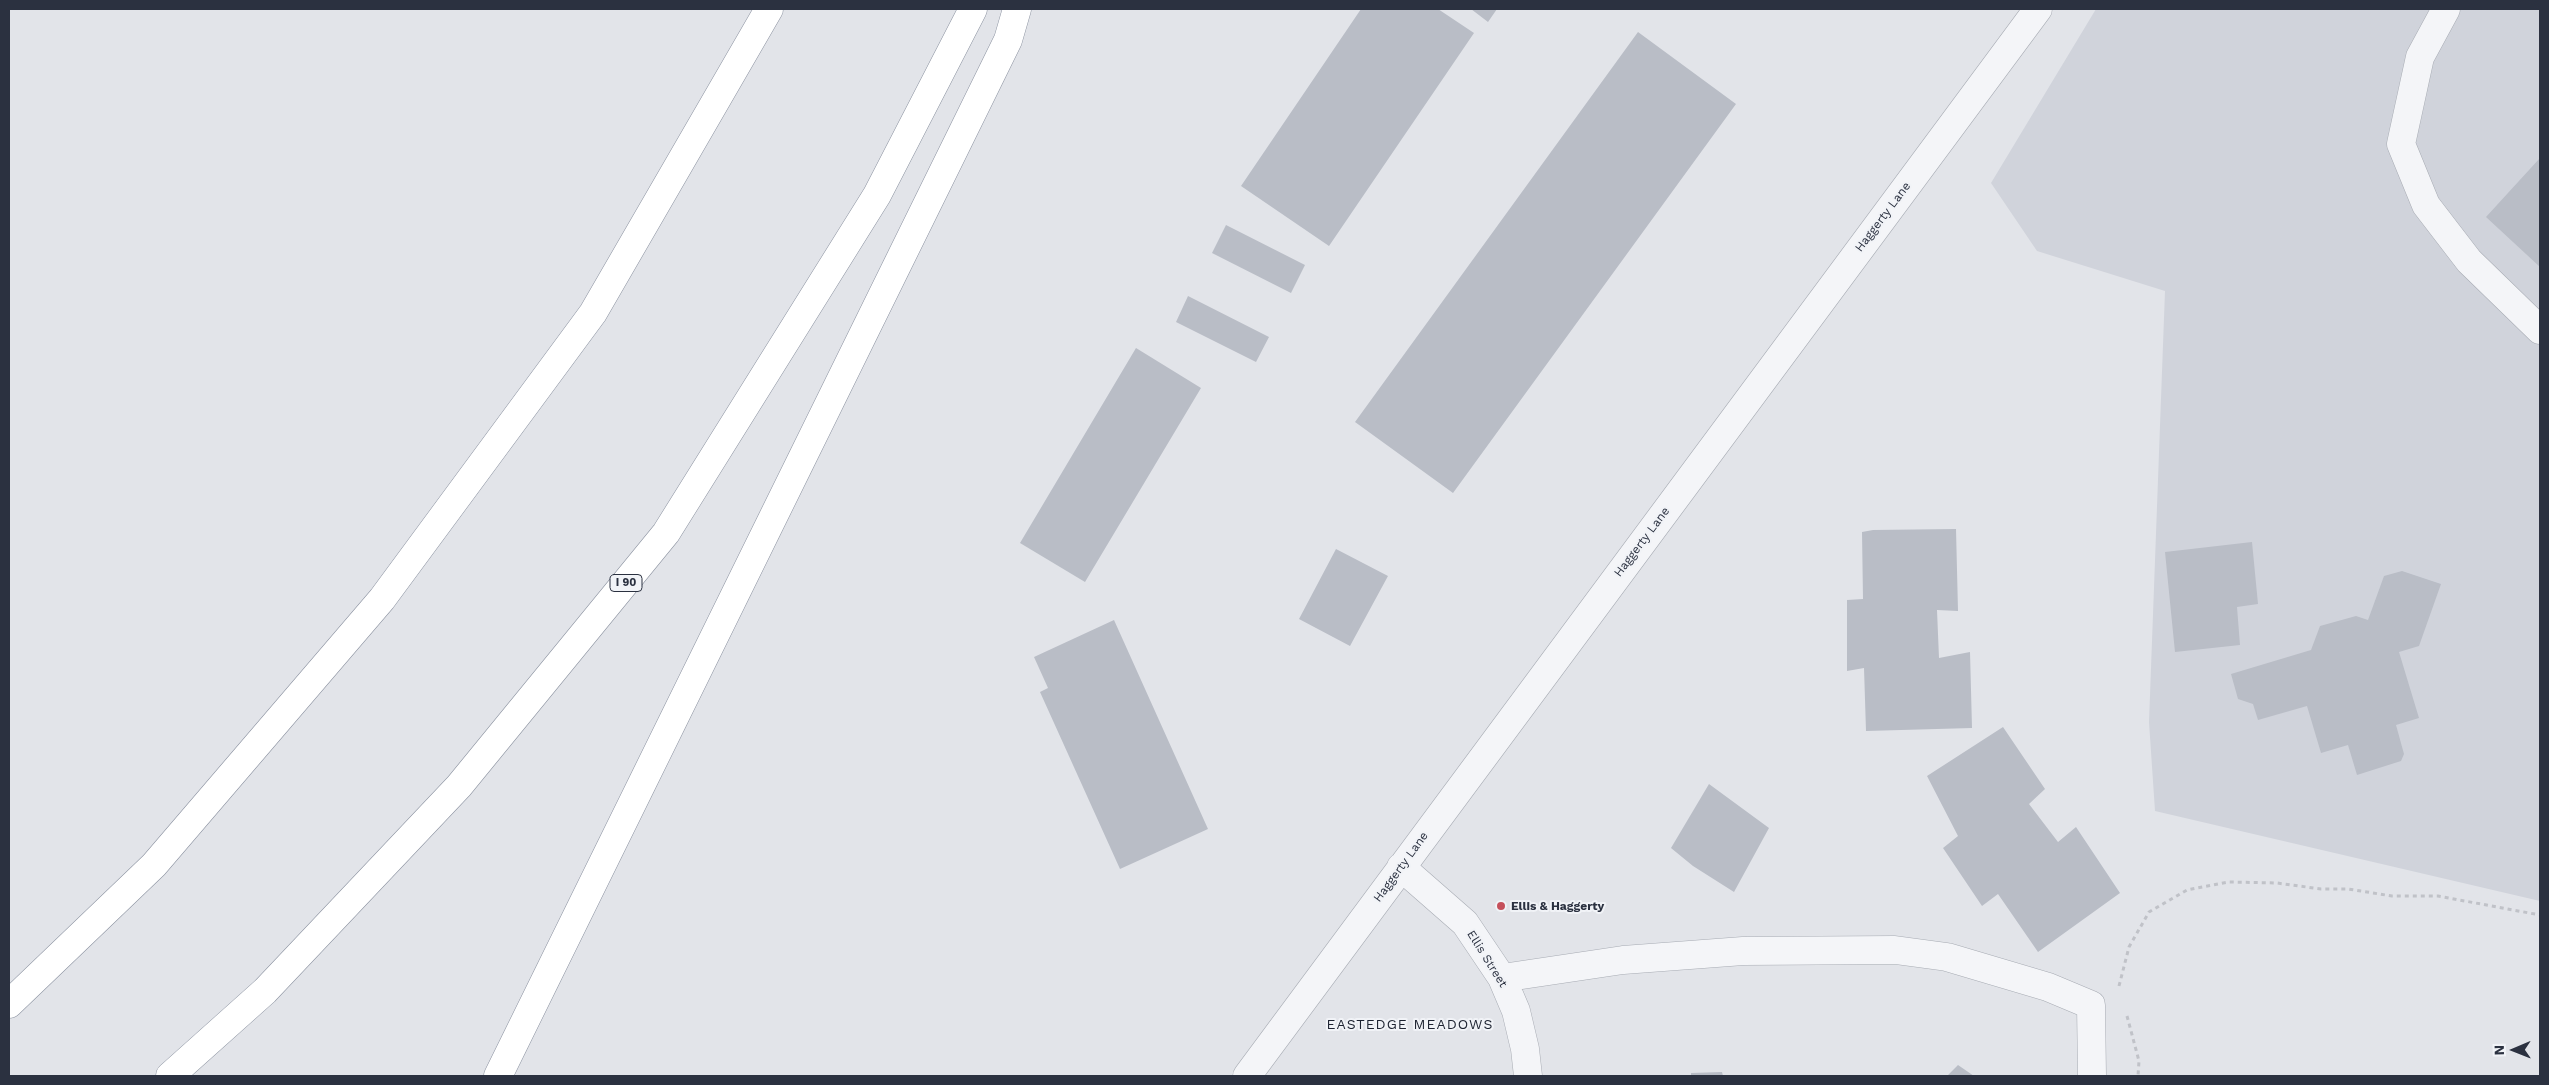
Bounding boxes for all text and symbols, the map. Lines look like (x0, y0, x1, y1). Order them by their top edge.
street label: Haggerty Lane (1852, 179, 1914, 255)
street label: Haggerty Lane (1611, 504, 1673, 580)
road number: I 90 (610, 574, 642, 592)
street label: Haggerty Lane (1371, 829, 1431, 905)
place label: Ellis & Haggerty (1511, 899, 1604, 913)
marker: Ellis & Haggerty (1495, 900, 1507, 912)
street label: Ellis Street (1464, 928, 1510, 990)
district label: EASTEDGE MEADOWS (1325, 1017, 1495, 1033)
north arrow (2489, 1025, 2539, 1075)
text: N (2491, 1045, 2507, 1056)

